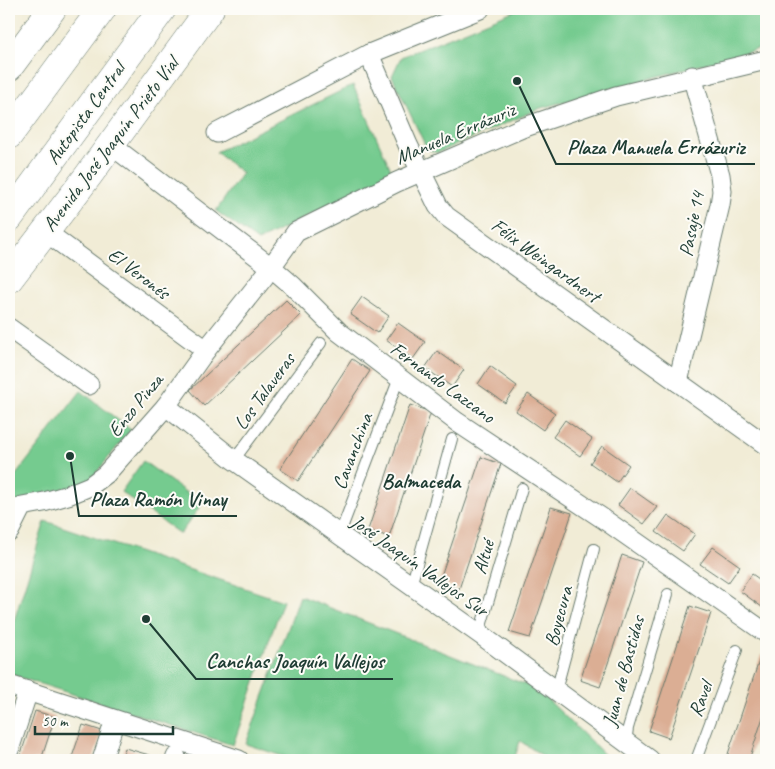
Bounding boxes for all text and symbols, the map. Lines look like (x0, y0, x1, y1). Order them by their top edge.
street label: Avenida José Joaquín Prieto Vial (37, 49, 186, 236)
street label: Autopista Central (40, 55, 133, 169)
street label: Manuela Errázuriz (392, 96, 520, 170)
callout: Plaza Manuela Errázuriz (556, 128, 755, 164)
text: Plaza Manuela Errázuriz (567, 134, 746, 160)
street label: Pasaje 14 (673, 188, 710, 259)
street label: Félix Weingardnert (486, 213, 608, 310)
street label: El Veronés (103, 242, 176, 306)
street label: Fernando Lazcano (385, 336, 501, 429)
street label: Los Talaveras (228, 346, 302, 435)
street label: Enzo Pinza (102, 367, 170, 442)
street label: Cavanchina (327, 408, 379, 493)
district label: Balmaceda (382, 468, 462, 494)
callout: Plaza Ramón Vinay (79, 480, 237, 516)
text: Plaza Ramón Vinay (90, 486, 229, 512)
street label: José Joaquín Vallejos Sur (345, 508, 495, 623)
street label: Altué (467, 534, 501, 577)
street label: Boyecura (539, 582, 579, 649)
street label: Juan de Bastidas (596, 611, 651, 730)
callout: Canchas Joaquín Vallejos (196, 643, 393, 679)
text: Canchas Joaquín Vallejos (206, 648, 387, 674)
street label: Ravel (682, 675, 720, 720)
scale bar (35, 704, 172, 736)
text: 50 m (42, 712, 69, 731)

